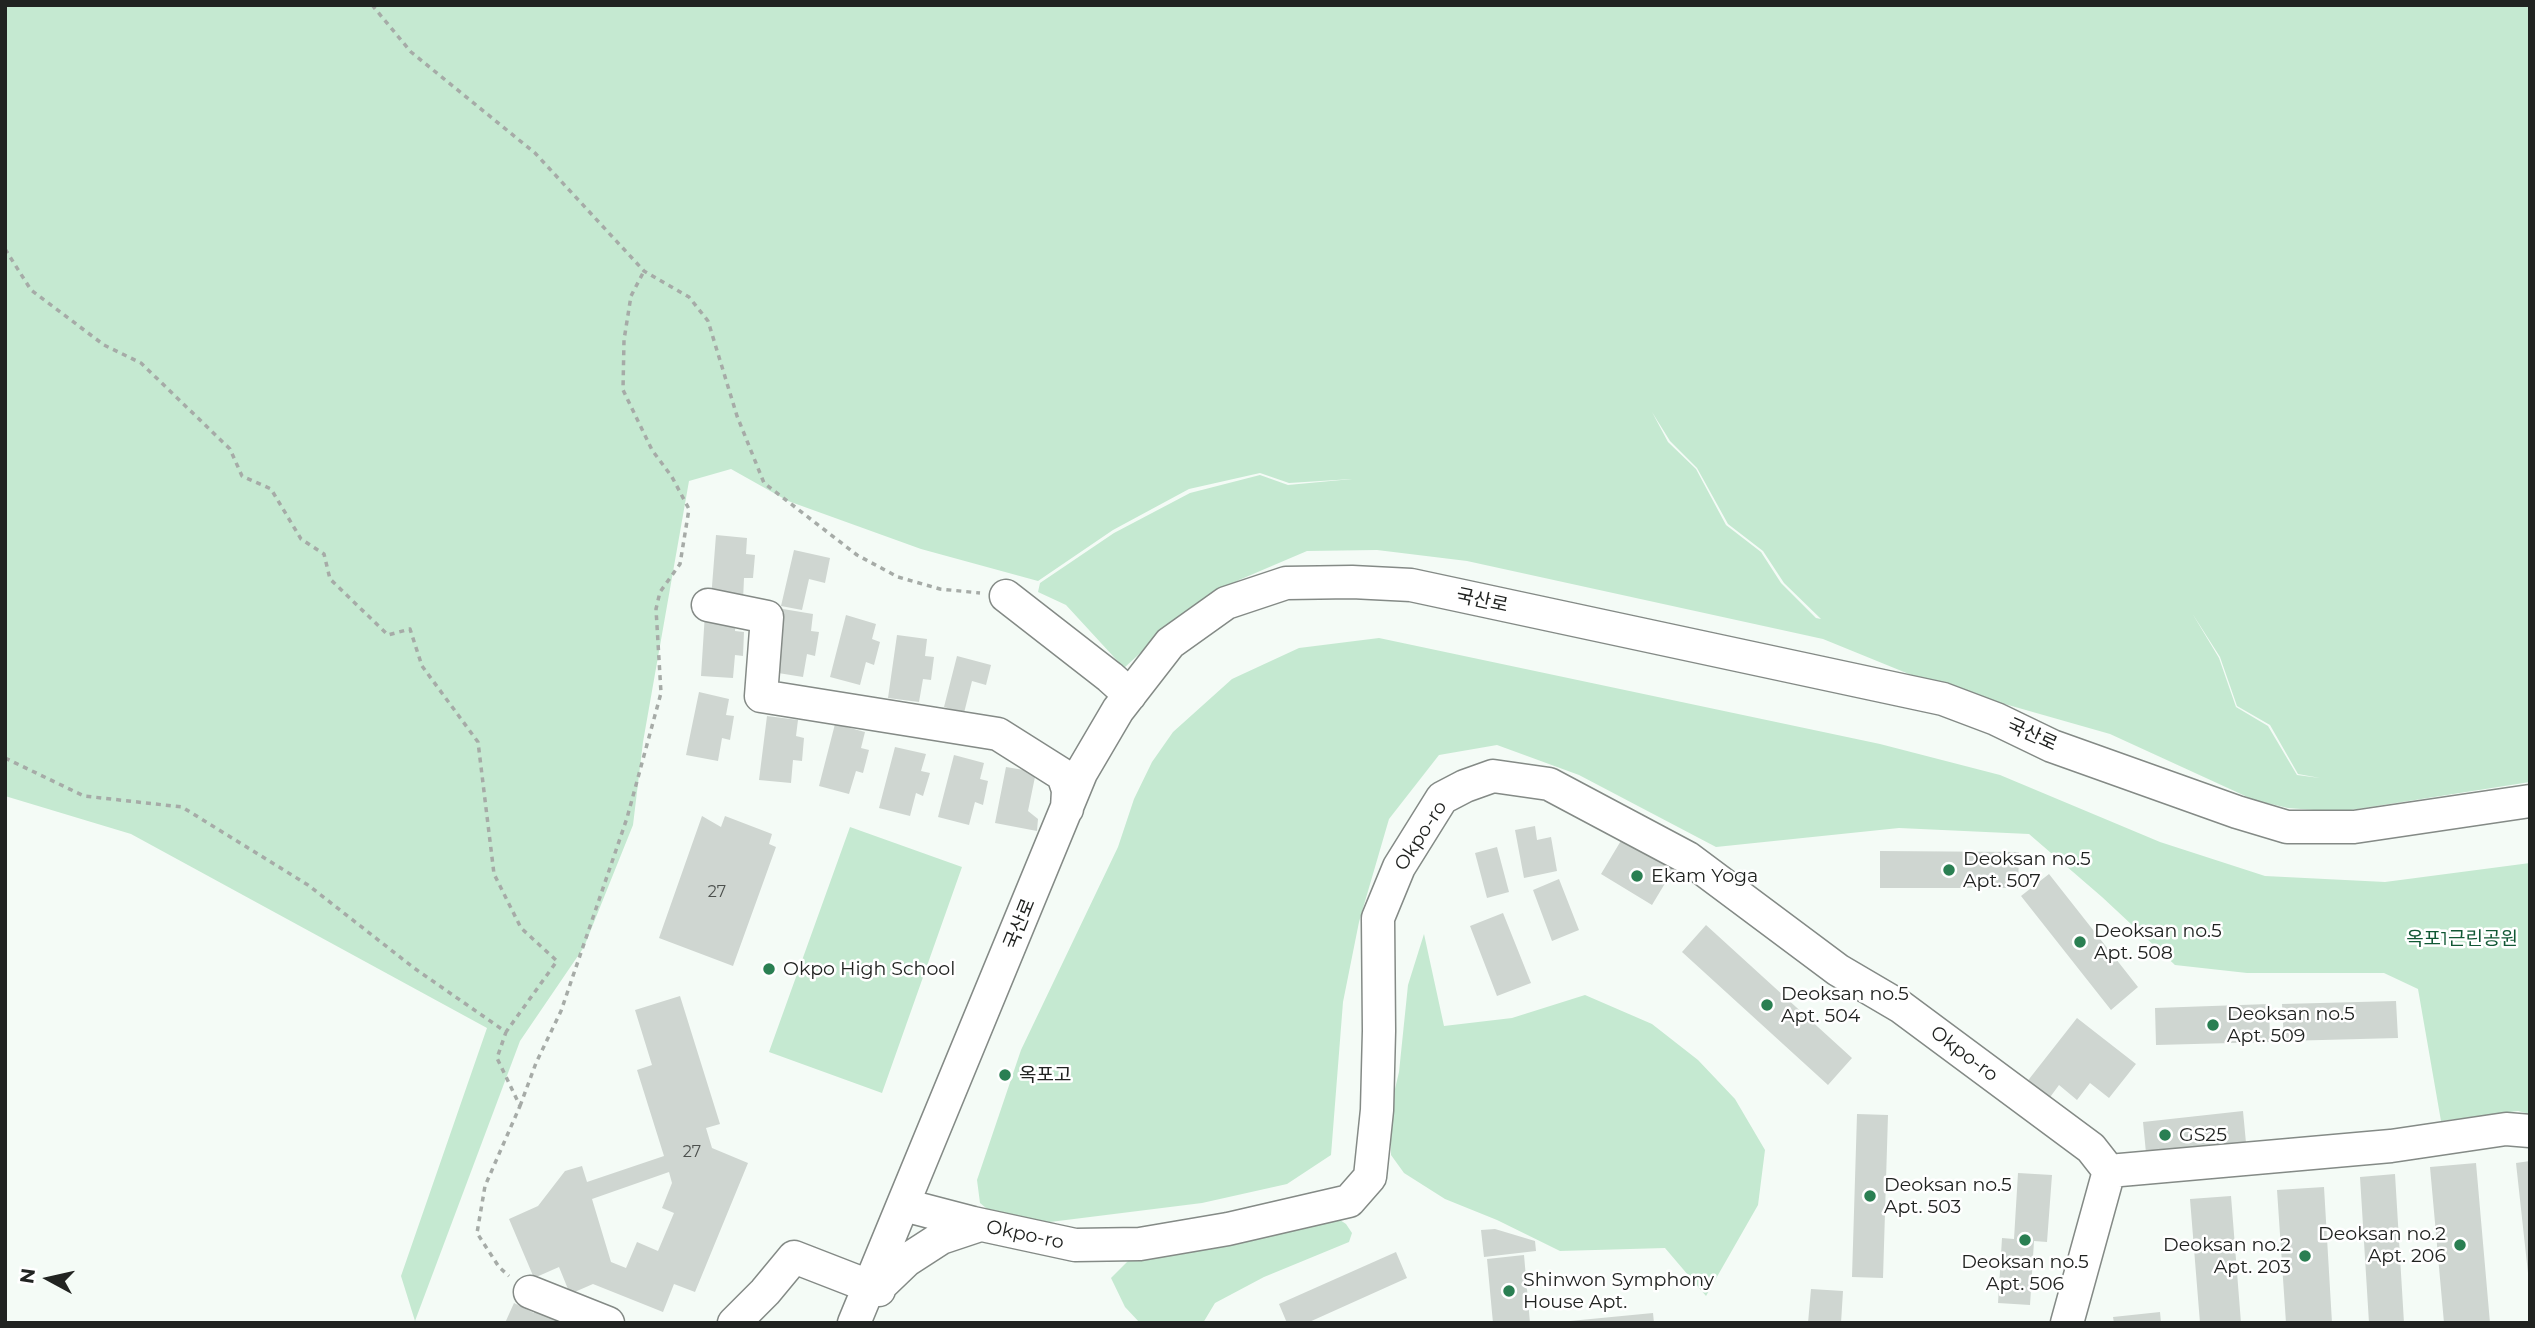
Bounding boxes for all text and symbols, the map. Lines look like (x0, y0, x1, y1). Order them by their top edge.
street label: 국산로 (1454, 584, 1510, 618)
street label: 국산로 (2003, 714, 2061, 756)
street label: Okpo-ro (1390, 797, 1452, 875)
place label: Deoksan no.5 Apt. 507 (1963, 848, 2091, 892)
marker: Deoksan no.5 Apt. 507 (1941, 862, 1957, 878)
place label: Ekam Yoga (1651, 865, 1758, 887)
marker: Ekam Yoga (1629, 868, 1645, 884)
house number: 27 (708, 882, 726, 902)
street label: 국산로 (1000, 895, 1040, 953)
place label: Deoksan no.5 Apt. 508 (2094, 920, 2222, 964)
park label: 옥포1근린공원 (2406, 928, 2518, 950)
marker: Deoksan no.5 Apt. 508 (2072, 934, 2088, 950)
place label: Okpo High School (783, 958, 955, 980)
marker: Okpo High School (761, 961, 777, 977)
place label: Deoksan no.5 Apt. 504 (1781, 983, 1909, 1027)
marker: Deoksan no.5 Apt. 504 (1759, 997, 1775, 1013)
place label: Deoksan no.5 Apt. 509 (2227, 1003, 2355, 1047)
marker: Deoksan no.5 Apt. 509 (2205, 1017, 2221, 1033)
street label: Okpo-ro (1926, 1021, 2002, 1087)
place label: 옥포고 (1019, 1064, 1071, 1086)
marker: 옥포고 (997, 1067, 1013, 1083)
place label: GS25 (2179, 1124, 2227, 1146)
marker: GS25 (2157, 1127, 2173, 1143)
house number: 27 (683, 1142, 701, 1162)
place label: Deoksan no.5 Apt. 503 (1884, 1174, 2012, 1218)
marker: Deoksan no.5 Apt. 503 (1862, 1188, 1878, 1204)
street label: Okpo-ro (984, 1216, 1066, 1254)
place label: Deoksan no.2 Apt. 206 (2318, 1223, 2446, 1267)
marker: Deoksan no.5 Apt. 506 (2017, 1232, 2033, 1248)
place label: Deoksan no.2 Apt. 203 (2163, 1234, 2291, 1278)
marker: Deoksan no.2 Apt. 206 (2452, 1237, 2468, 1253)
north arrow (14, 1244, 84, 1314)
marker: Deoksan no.2 Apt. 203 (2297, 1248, 2313, 1264)
place label: Deoksan no.5 Apt. 506 (1961, 1251, 2089, 1295)
text: N (15, 1267, 40, 1285)
place label: Shinwon Symphony House Apt. (1523, 1269, 1714, 1313)
marker: Shinwon Symphony House Apt. (1501, 1283, 1517, 1299)

